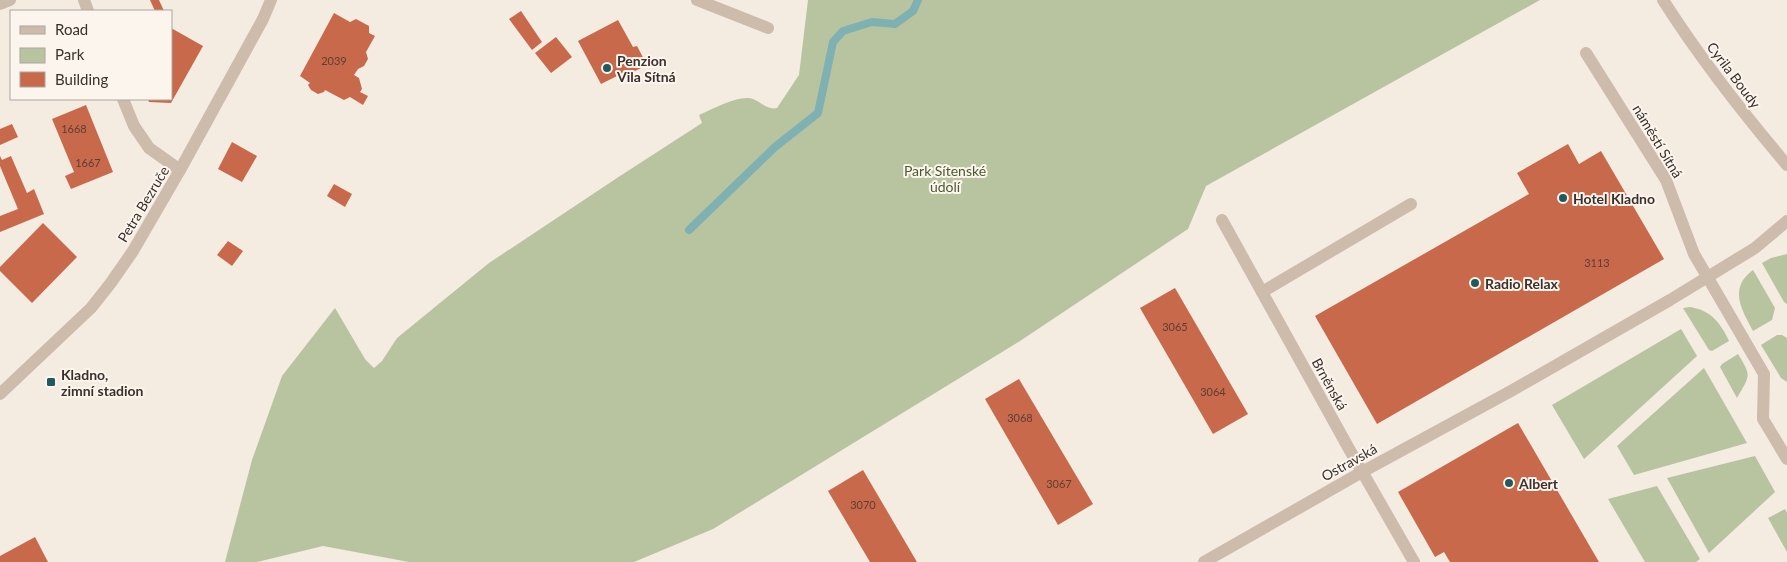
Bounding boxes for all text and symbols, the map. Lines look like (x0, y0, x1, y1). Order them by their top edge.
legend (10, 10, 172, 100)
text: Road (55, 20, 88, 38)
street label: Cyrila Boudy (1704, 39, 1765, 112)
text: Park (55, 45, 85, 63)
place label: Penzion Vila Sítná (616, 52, 676, 85)
house number: 2039 (321, 54, 347, 67)
marker: Penzion Vila Sítná (601, 62, 613, 74)
text: Building (55, 70, 108, 88)
street label: náměstí Sítná (1629, 101, 1687, 181)
house number: 1668 (61, 122, 87, 135)
house number: 1667 (75, 156, 101, 169)
park label: Park Sítenské údolí (904, 162, 986, 195)
street label: Petra Bezruče (114, 163, 172, 245)
place label: Hotel Kladno (1573, 190, 1655, 207)
marker: Hotel Kladno (1557, 192, 1569, 204)
house number: 3113 (1584, 256, 1610, 269)
place label: Radio Relax (1485, 275, 1559, 292)
marker: Radio Relax (1469, 277, 1481, 289)
house number: 3065 (1162, 320, 1188, 333)
street label: Brněnská (1309, 355, 1351, 413)
place label: Kladno, zimní stadion (61, 366, 144, 399)
marker: Kladno, zimní stadion (45, 376, 57, 388)
house number: 3064 (1200, 385, 1226, 398)
house number: 3068 (1007, 411, 1033, 424)
street label: Ostravská (1318, 440, 1380, 484)
place label: Albert (1518, 475, 1559, 492)
house number: 3067 (1046, 477, 1072, 490)
marker: Albert (1503, 477, 1515, 489)
house number: 3070 (850, 498, 876, 511)

